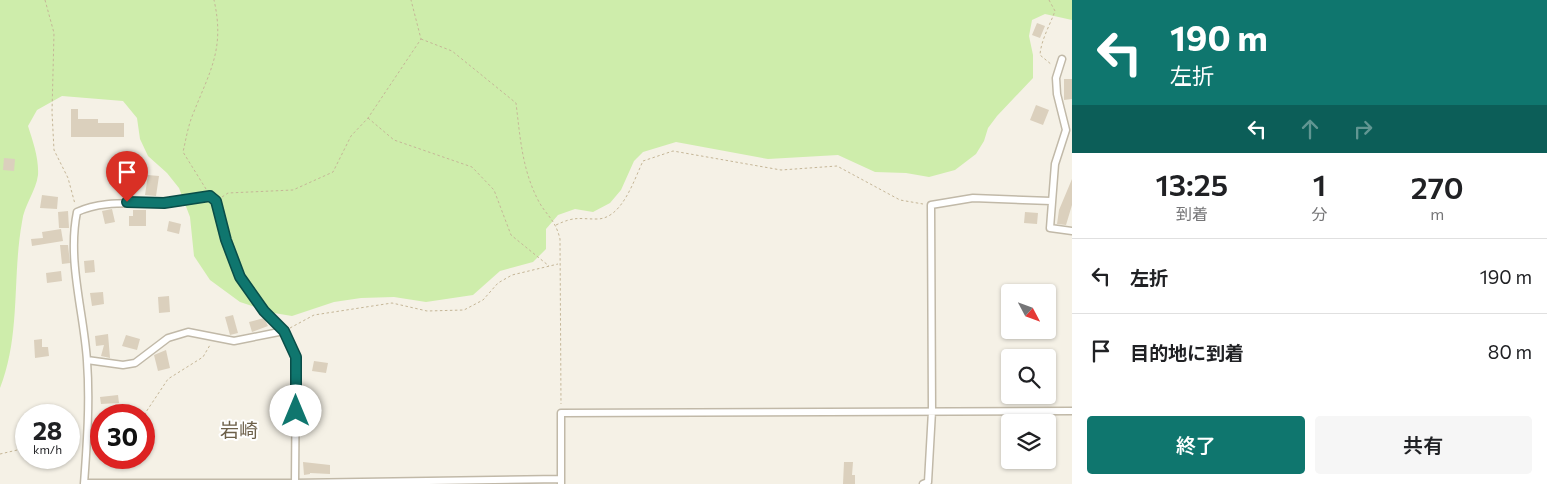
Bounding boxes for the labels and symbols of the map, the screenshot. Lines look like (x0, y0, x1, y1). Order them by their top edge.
pin (106, 151, 148, 202)
north arrow (1001, 284, 1056, 339)
position arrow (269, 384, 321, 436)
speed limit sign: 30 (90, 404, 155, 469)
district label: 岩崎 (220, 418, 258, 441)

